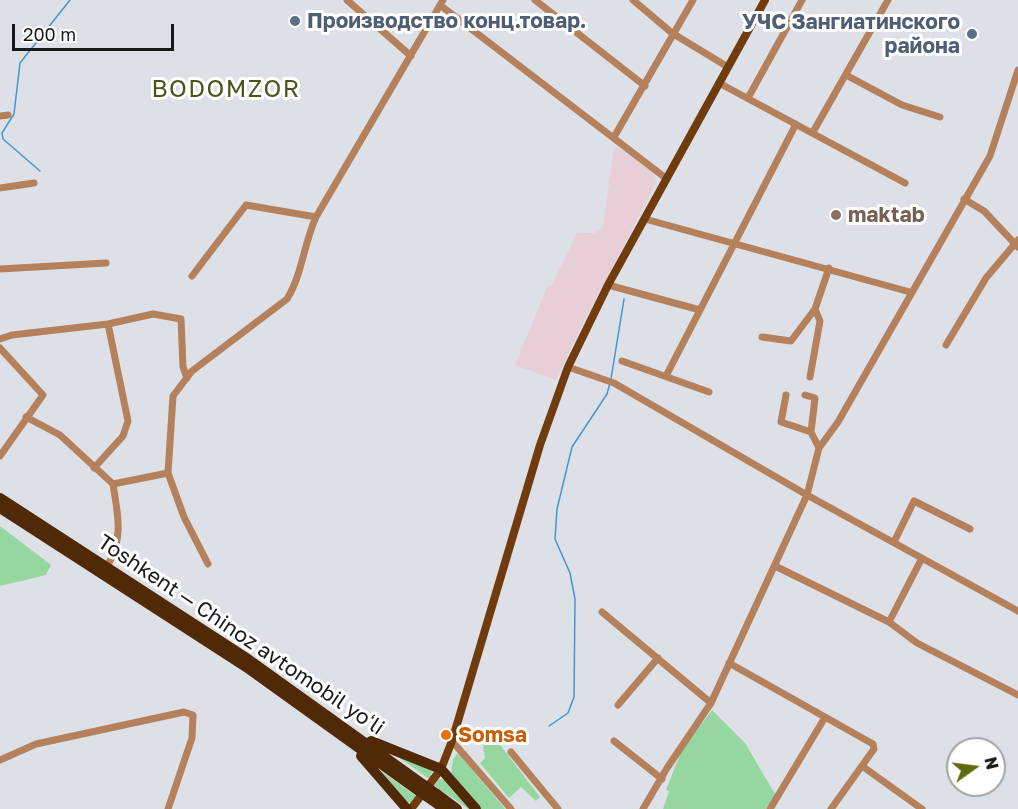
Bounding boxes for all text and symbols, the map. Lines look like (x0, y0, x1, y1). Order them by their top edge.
place label: Производство конц.товар. (307, 8, 586, 34)
place label: УЧС Зангиатинского района (742, 9, 960, 59)
scale bar (15, 12, 177, 50)
marker: Производство конц.товар. (288, 14, 302, 28)
text: 200 m (23, 23, 76, 45)
marker: УЧС Зангиатинского района (965, 27, 979, 41)
district label: BODOMZOR (151, 75, 301, 103)
place label: maktab (848, 202, 925, 228)
marker: maktab (829, 208, 843, 222)
street label: Toshkent — Chinoz avtomobil yoʻli (93, 529, 389, 741)
place label: Somsa (458, 722, 527, 748)
marker: Somsa (439, 728, 453, 742)
north arrow (946, 737, 1006, 797)
text: N (980, 755, 1003, 771)

